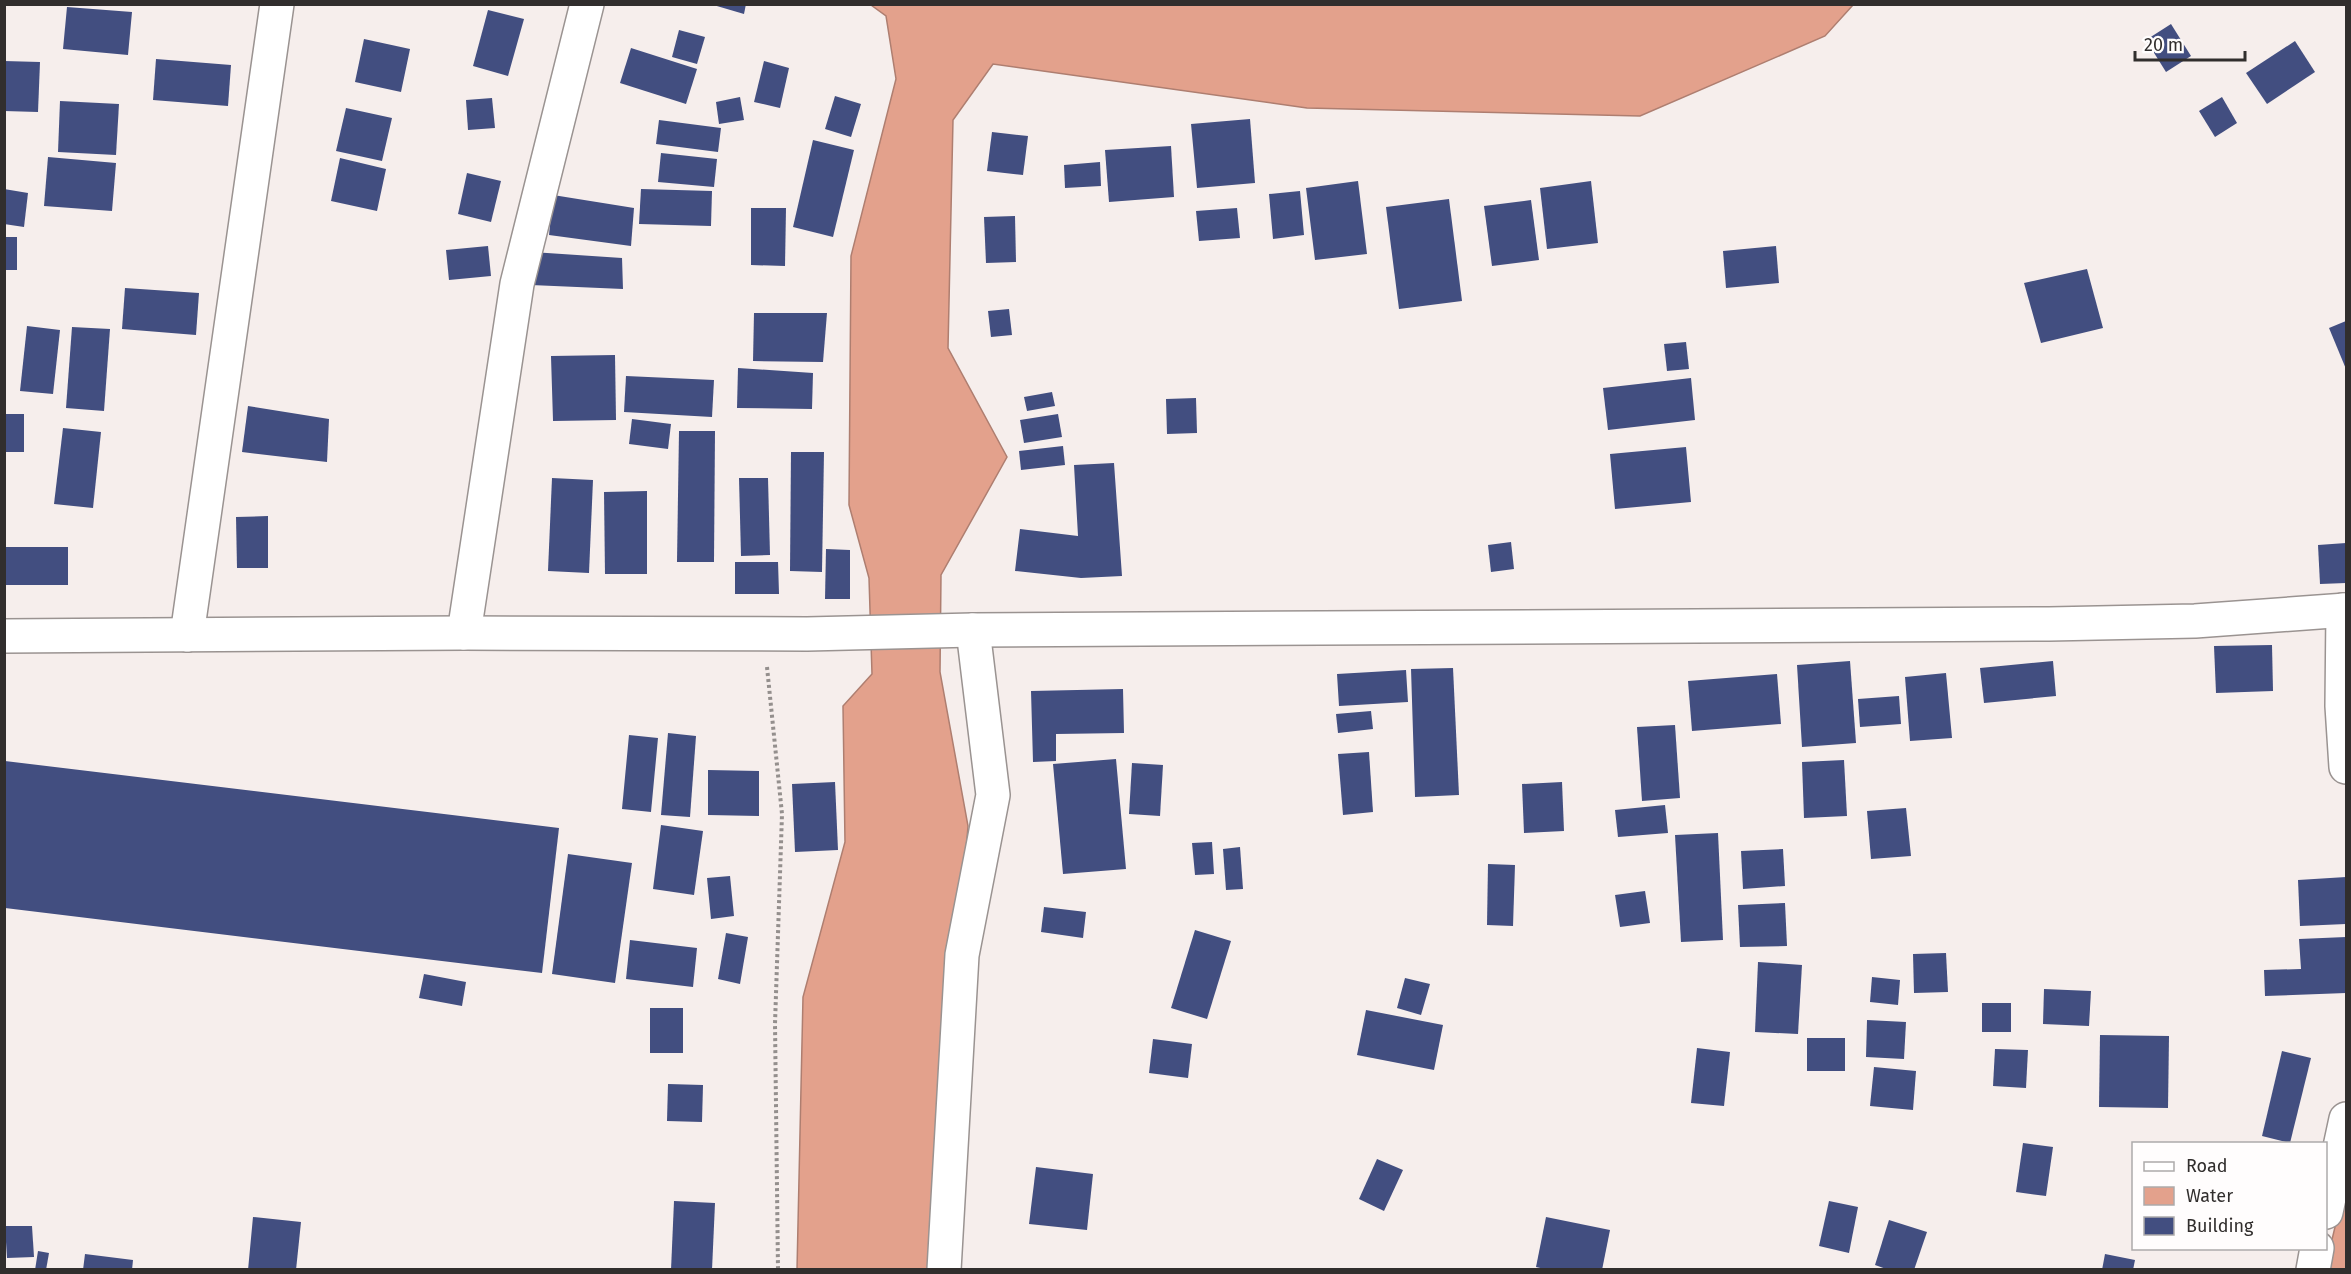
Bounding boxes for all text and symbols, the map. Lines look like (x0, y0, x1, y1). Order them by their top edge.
scale bar (2135, 24, 2244, 62)
text: 20 m (2144, 34, 2183, 56)
legend (2132, 1142, 2327, 1250)
text: Road (2186, 1155, 2228, 1177)
text: Water (2186, 1185, 2233, 1207)
text: Building (2186, 1215, 2254, 1237)

